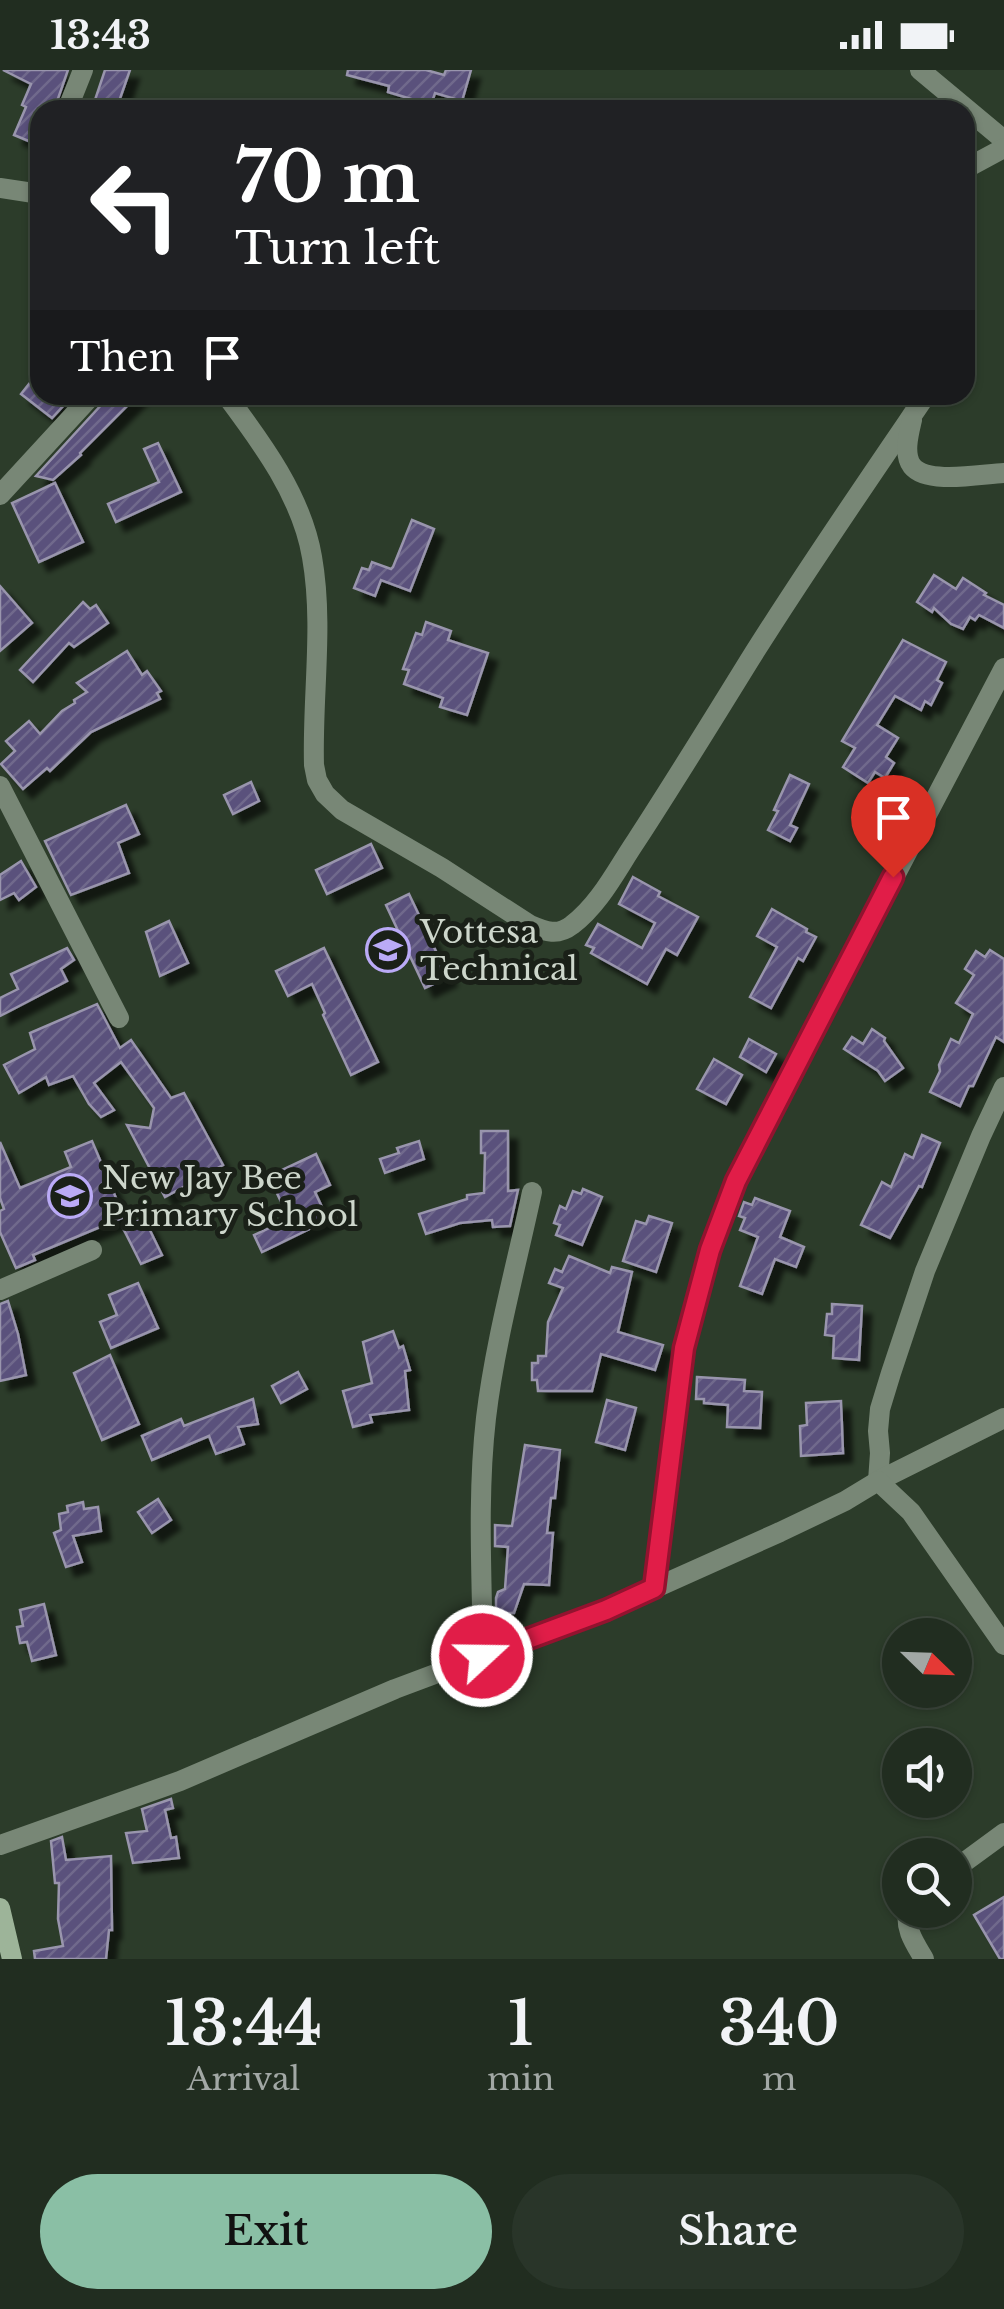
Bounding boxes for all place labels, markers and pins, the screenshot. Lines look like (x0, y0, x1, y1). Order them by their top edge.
pin (851, 775, 936, 878)
place label: Vottesa Technical (419, 912, 578, 989)
school or university icon: Vottesa Technical (365, 927, 411, 973)
place label: New Jay Bee Primary School (102, 1158, 358, 1235)
school or university icon: New Jay Bee Primary School (47, 1173, 93, 1219)

